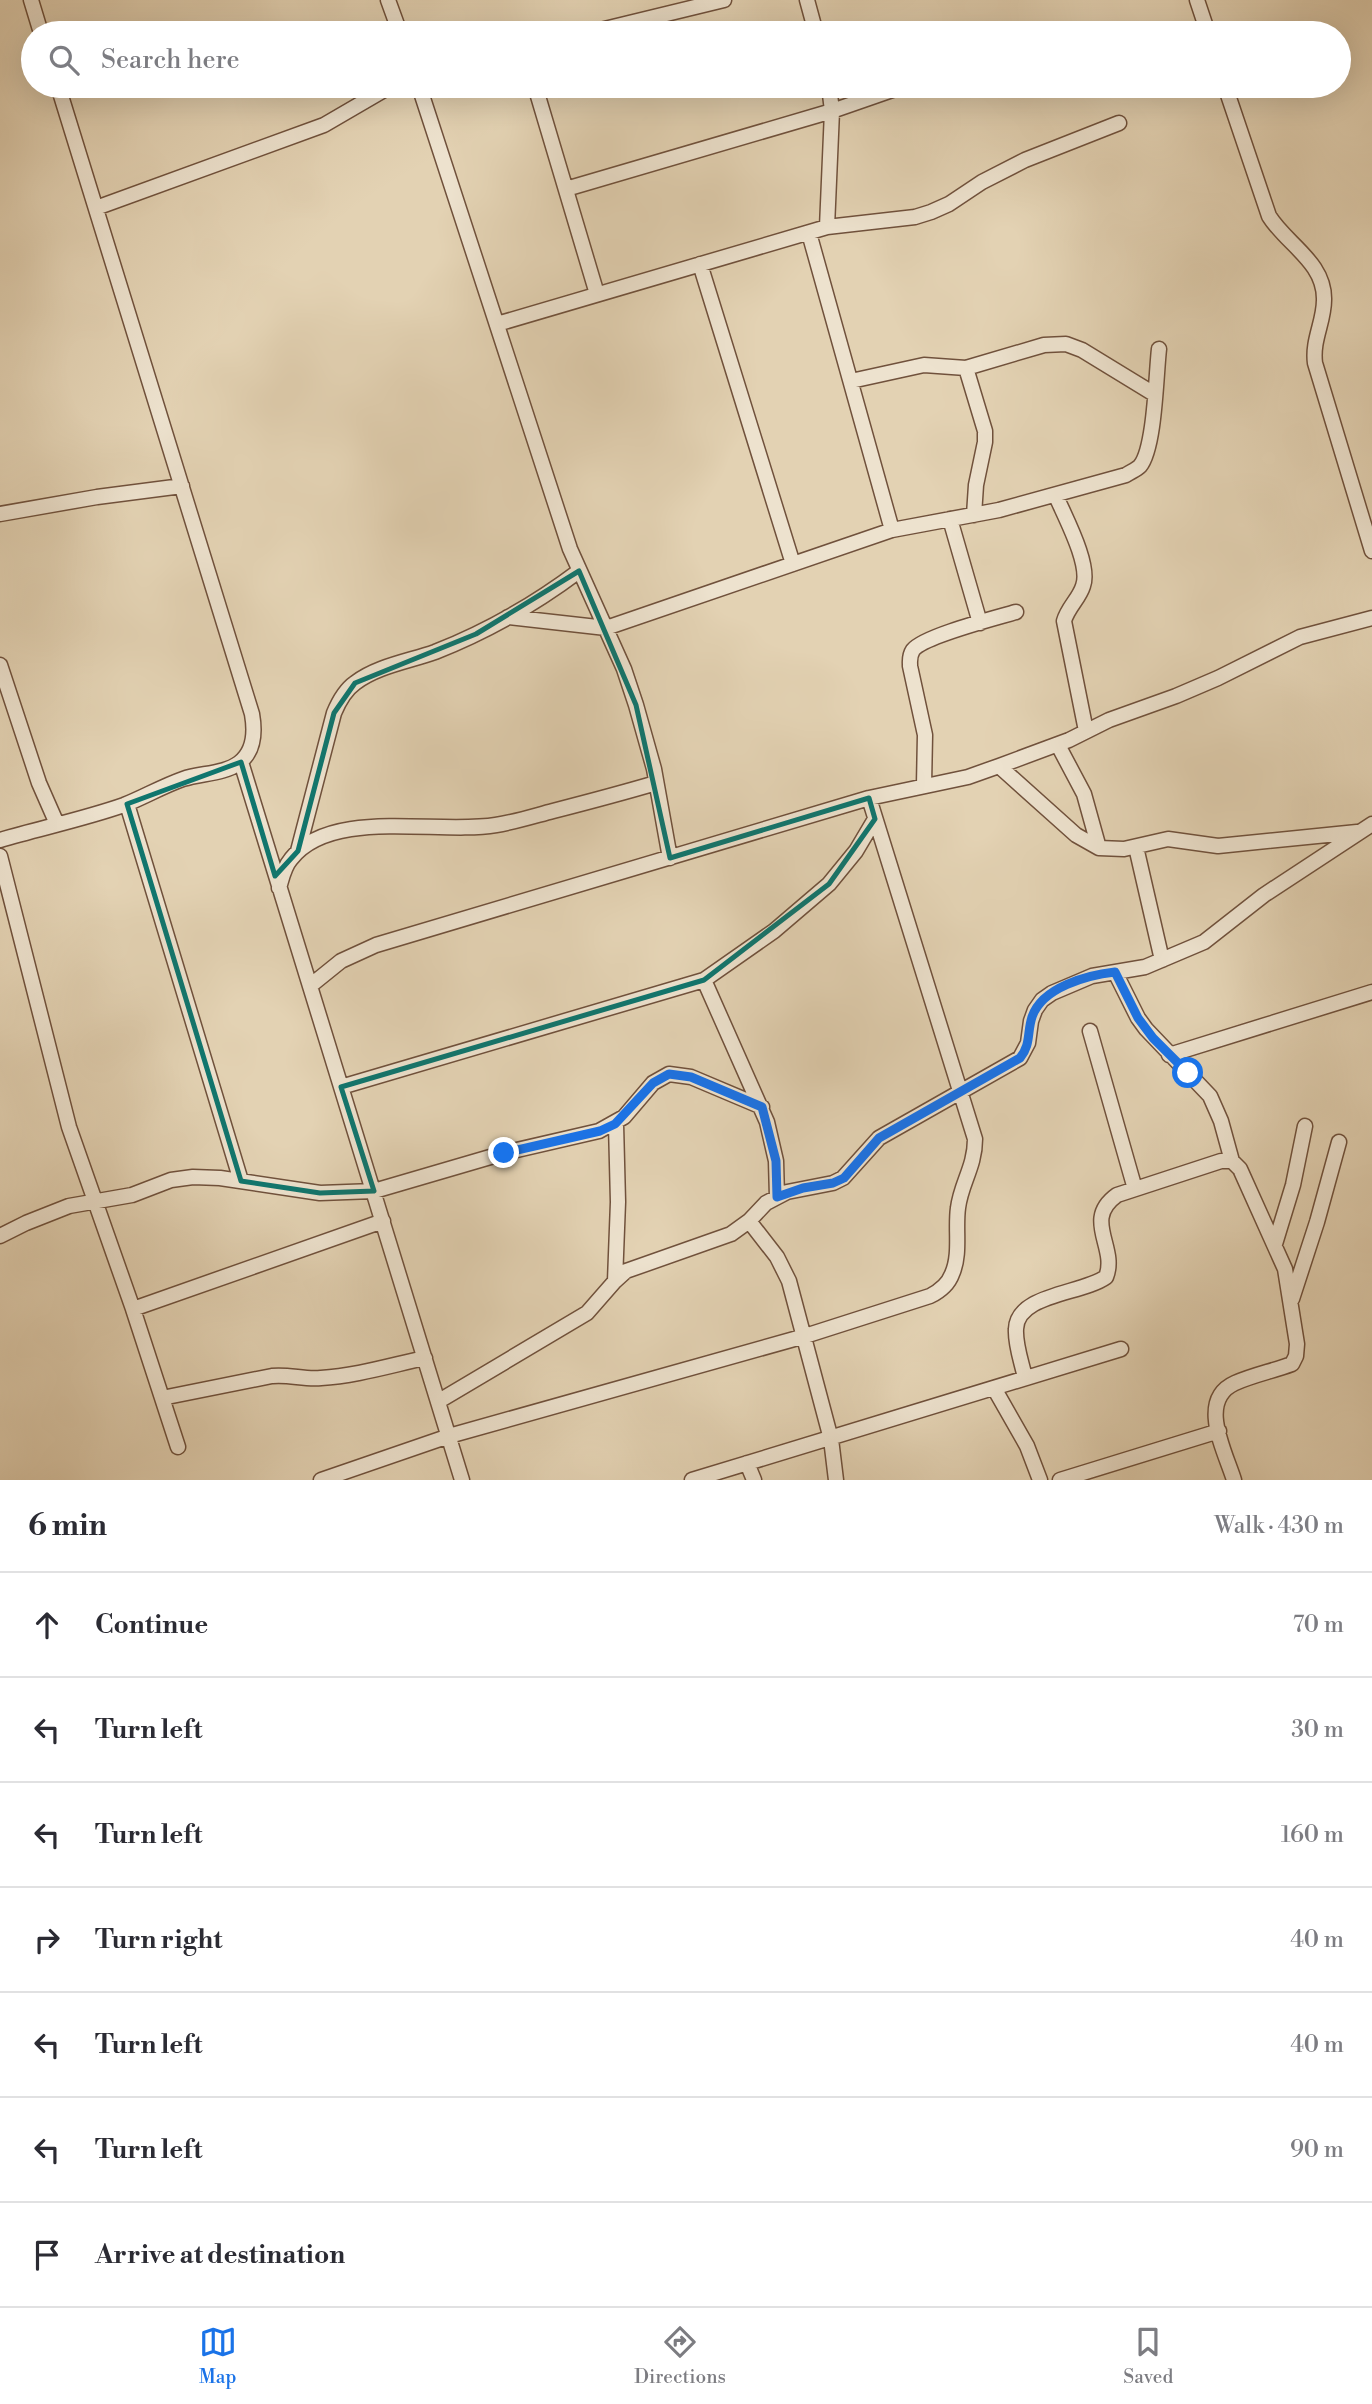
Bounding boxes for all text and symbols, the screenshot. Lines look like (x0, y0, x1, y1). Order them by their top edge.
search box (21, 21, 1351, 98)
icon: search (45, 41, 83, 79)
text: Search here (101, 44, 240, 76)
route start (1172, 1057, 1203, 1088)
route end (488, 1137, 519, 1168)
text: 6 min (28, 1507, 107, 1545)
text: Walk · 430 m (1214, 1512, 1344, 1540)
icon: ahead (28, 1606, 66, 1644)
text: Continue (95, 1609, 208, 1641)
text: 70 m (1293, 1611, 1344, 1639)
icon: left (28, 1711, 66, 1749)
text: Turn left (95, 1714, 203, 1746)
text: 30 m (1291, 1716, 1344, 1744)
icon: left (28, 1816, 66, 1854)
text: Turn left (95, 1819, 203, 1851)
text: 160 m (1281, 1821, 1344, 1849)
icon: right (28, 1921, 66, 1959)
text: Turn right (95, 1924, 223, 1956)
text: 40 m (1290, 1926, 1344, 1954)
icon: left (28, 2026, 66, 2064)
text: Turn left (95, 2029, 203, 2061)
text: 40 m (1290, 2031, 1344, 2059)
icon: left (28, 2131, 66, 2169)
text: Turn left (95, 2134, 203, 2166)
text: 90 m (1290, 2136, 1344, 2164)
icon: arrive (28, 2236, 66, 2274)
text: Arrive at destination (95, 2239, 345, 2271)
tab: Map (199, 2323, 237, 2389)
tab: Directions (634, 2323, 726, 2389)
tab: Saved (1123, 2323, 1173, 2389)

